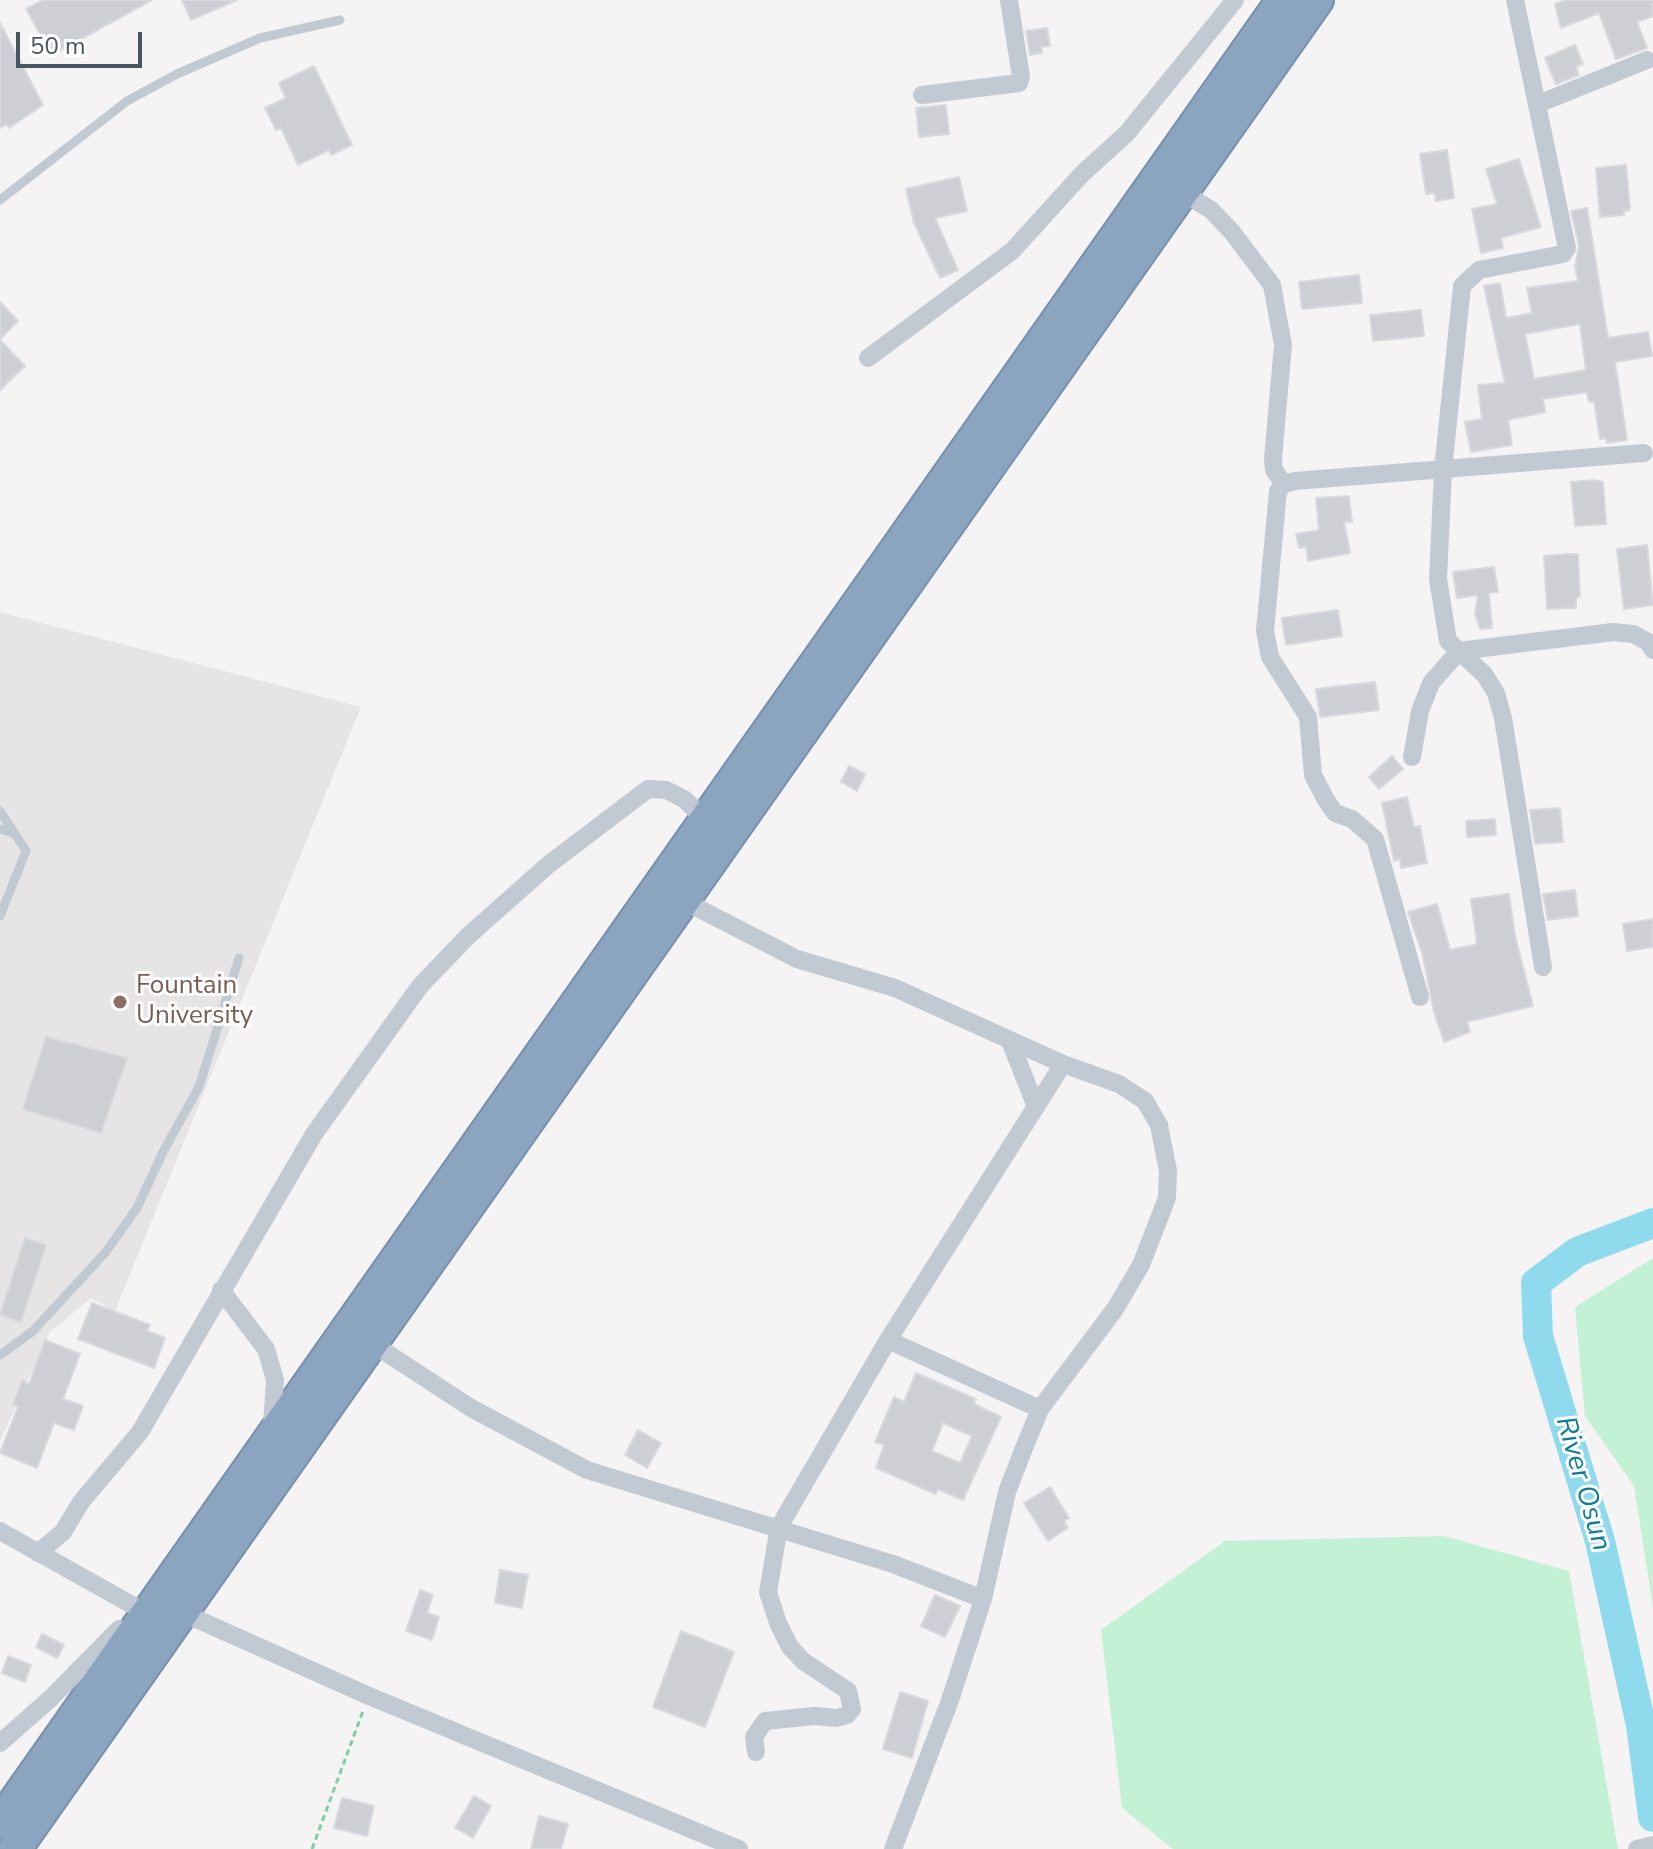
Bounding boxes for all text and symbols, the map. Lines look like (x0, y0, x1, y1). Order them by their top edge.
scale bar (20, 16, 146, 66)
text: 50 m (30, 30, 86, 62)
place label: Fountain University (136, 971, 253, 1032)
marker: Fountain University (111, 993, 129, 1011)
water label: River Osun (1547, 1413, 1617, 1555)

